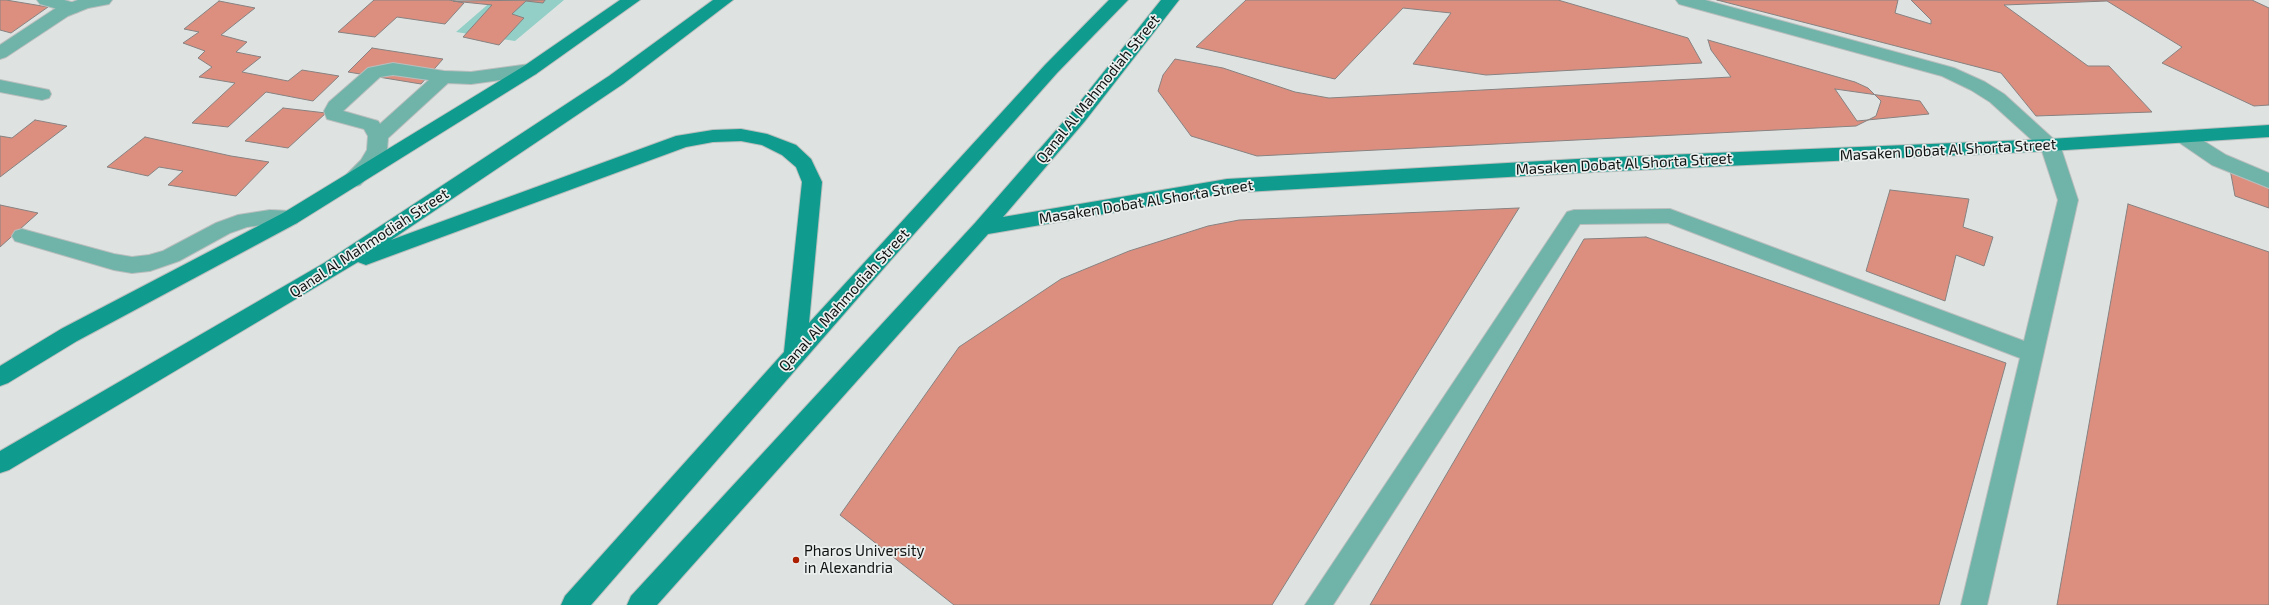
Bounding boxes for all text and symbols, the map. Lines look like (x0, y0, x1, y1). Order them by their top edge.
street label: Qanal Al Mahmodiah Street (1032, 11, 1164, 167)
street label: Masaken Dobat Al Shorta Street (1839, 135, 2057, 165)
street label: Masaken Dobat Al Shorta Street (1515, 149, 1733, 179)
street label: Masaken Dobat Al Shorta Street (1037, 176, 1255, 228)
street label: Qanal Al Mahmodiah Street (286, 185, 452, 301)
street label: Qanal Al Mahmodiah Street (775, 225, 913, 375)
place label: Pharos University in Alexandria (804, 542, 924, 577)
marker: Pharos University in Alexandria (791, 555, 801, 565)

